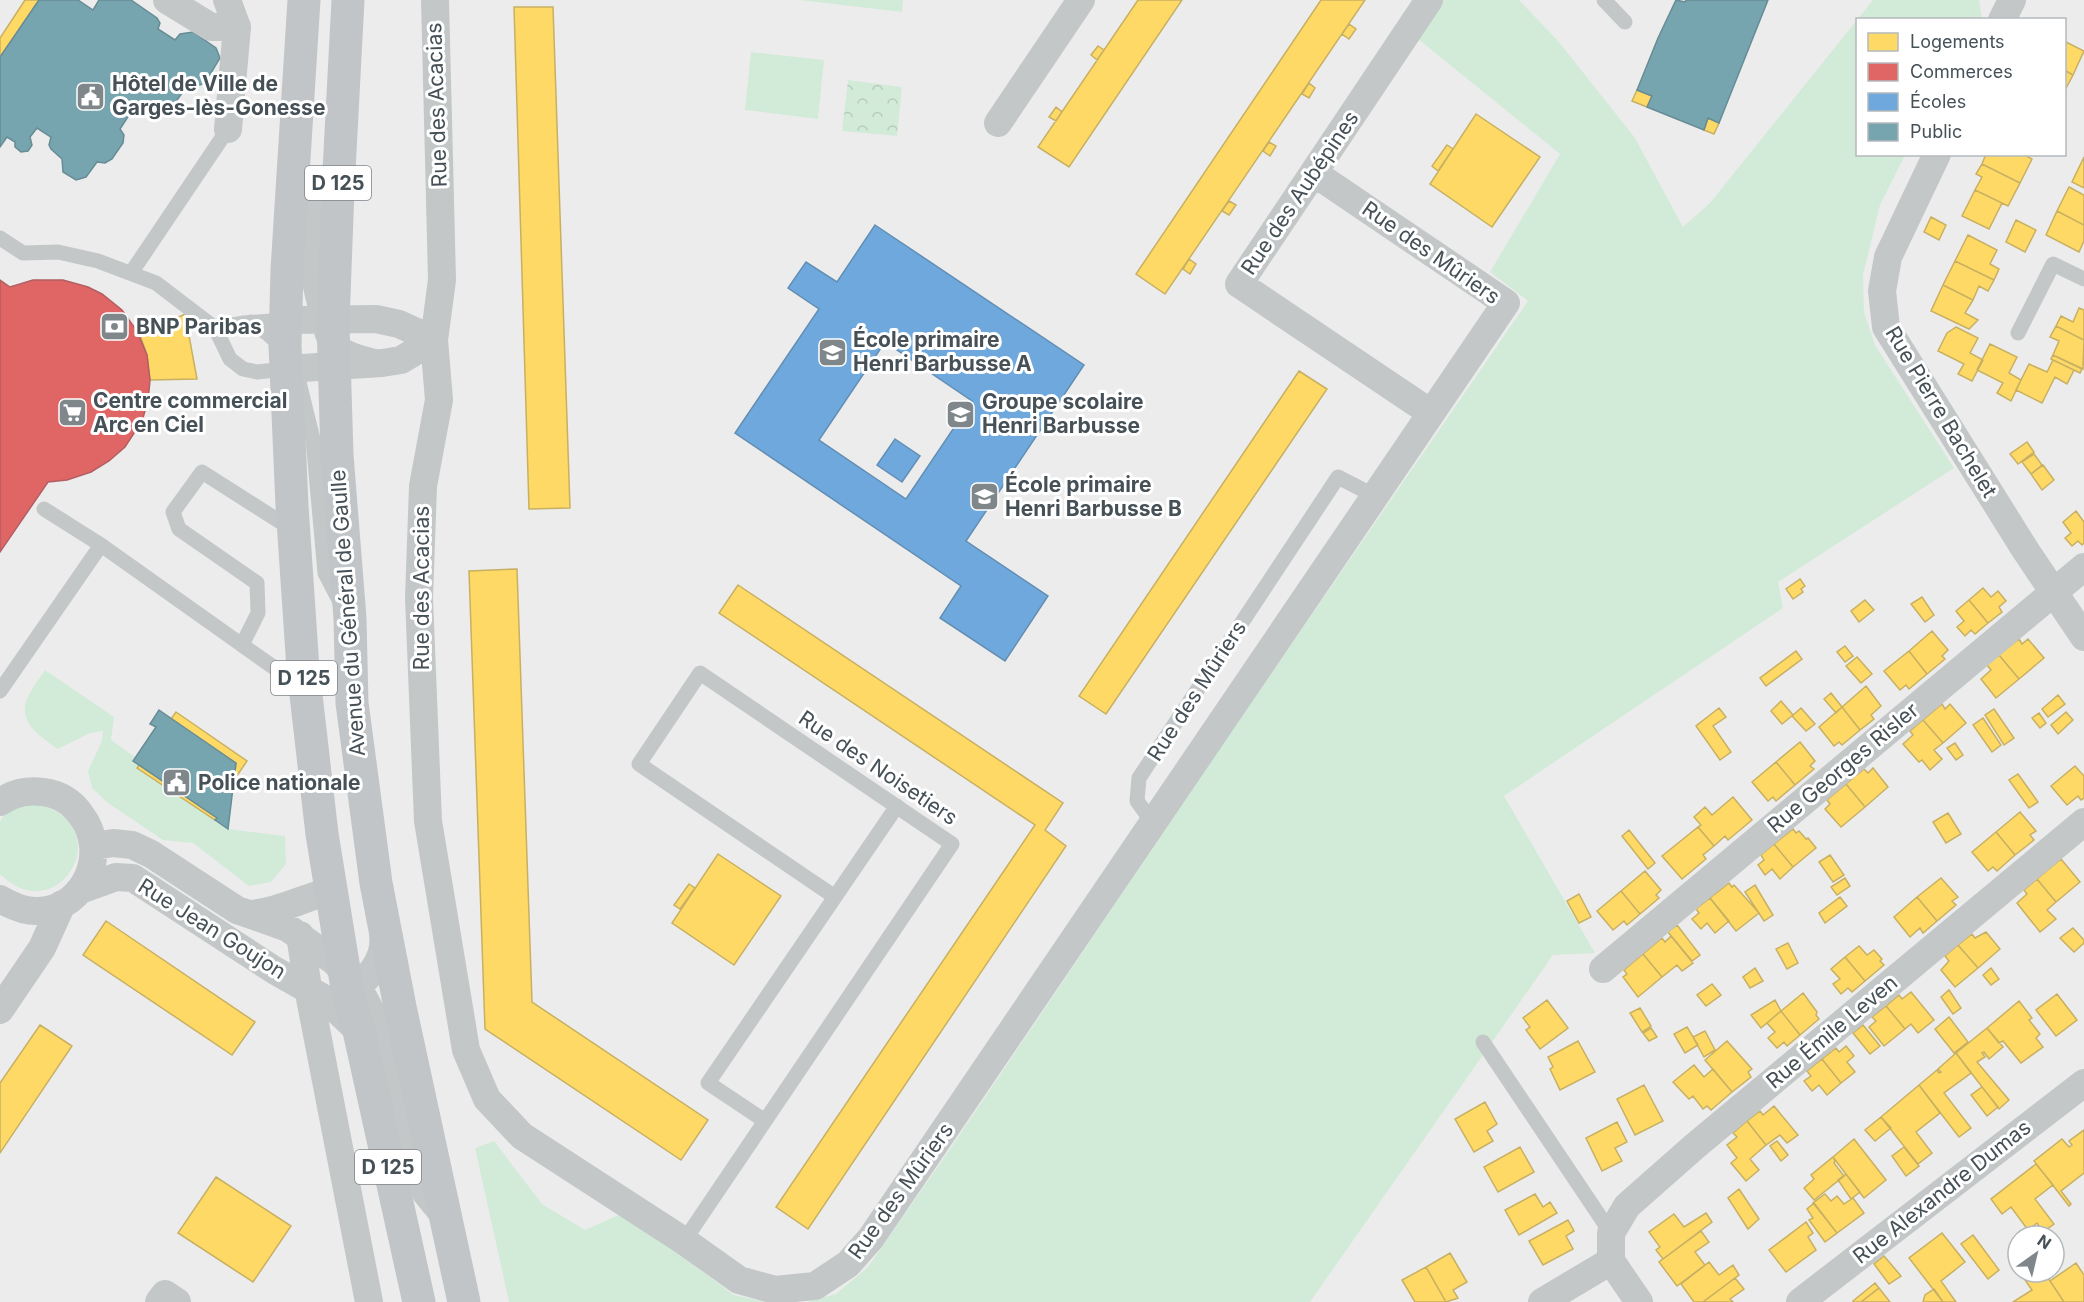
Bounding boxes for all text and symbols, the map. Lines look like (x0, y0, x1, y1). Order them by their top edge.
legend (1856, 18, 2066, 156)
street label: Rue des Acacias (421, 22, 452, 188)
text: Logements (1910, 31, 2005, 52)
text: Commerces (1910, 61, 2013, 82)
place label: Hôtel de Ville de Garges-lès-Gonesse (112, 71, 325, 120)
public building icon: Hôtel de Ville de Garges-lès-Gonesse (75, 80, 107, 112)
text: Écoles (1910, 90, 1966, 112)
street label: Rue des Aubépines (1236, 106, 1364, 279)
text: Public (1910, 121, 1962, 142)
road number: D 125 (305, 166, 371, 200)
street label: Rue des Mûriers (1358, 196, 1505, 309)
bank icon: BNP Paribas (99, 311, 131, 343)
place label: BNP Paribas (136, 314, 262, 339)
street label: Rue Pierre Bachelet (1880, 322, 2002, 502)
place label: École primaire Henri Barbusse A (853, 326, 1032, 376)
school or university icon: École primaire Henri Barbusse A (816, 336, 848, 368)
place label: Centre commercial Arc en Ciel (93, 388, 287, 437)
place label: Groupe scolaire Henri Barbusse (982, 389, 1144, 438)
supermarket icon: Centre commercial Arc en Ciel (56, 397, 88, 429)
school or university icon: Groupe scolaire Henri Barbusse (945, 398, 977, 430)
street label: Avenue du Général de Gaulle (325, 469, 370, 757)
place label: École primaire Henri Barbusse B (1005, 471, 1182, 521)
school or university icon: École primaire Henri Barbusse B (968, 481, 1000, 513)
street label: Rue des Acacias (409, 506, 434, 670)
street label: Rue des Mûriers (1142, 616, 1251, 766)
road number: D 125 (271, 661, 337, 695)
street label: Rue Georges Risler (1762, 697, 1923, 838)
street label: Rue des Noisetiers (794, 705, 962, 830)
public building icon: Police nationale (161, 767, 193, 799)
place label: Police nationale (198, 770, 361, 795)
street label: Rue Jean Goujon (134, 873, 291, 984)
street label: Rue Émile Leven (1761, 969, 1902, 1094)
street label: Rue Alexandre Dumas (1848, 1114, 2035, 1269)
street label: Rue des Mûriers (843, 1118, 958, 1264)
road number: D 125 (355, 1150, 421, 1184)
north arrow (2006, 1224, 2066, 1284)
text: N (2034, 1230, 2055, 1253)

